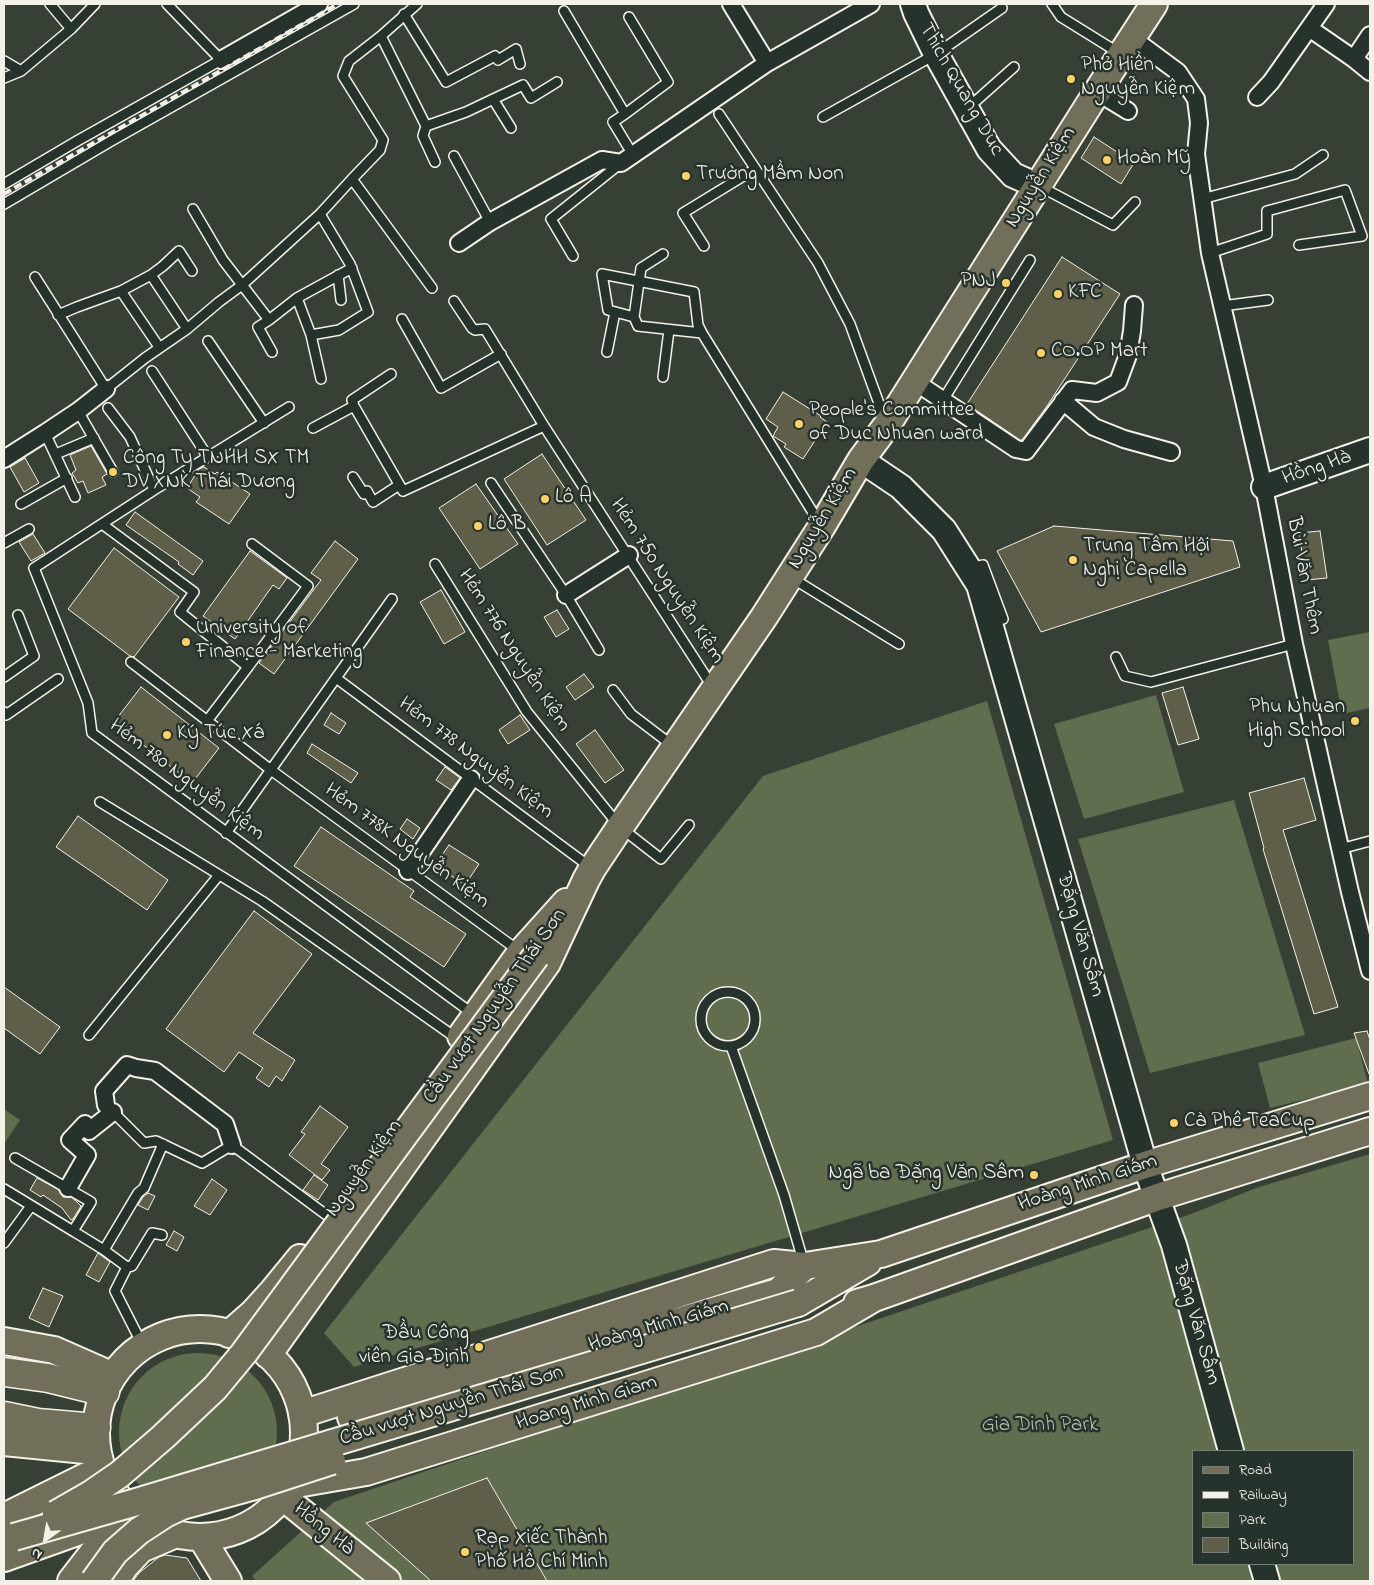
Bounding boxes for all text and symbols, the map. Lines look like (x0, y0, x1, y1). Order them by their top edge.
street label: Thich Quang Duc (912, 19, 1008, 161)
place label: Phở Hiền Nguyễn Kiệm (1081, 54, 1195, 104)
marker: Phở Hiền Nguyễn Kiệm (1065, 73, 1077, 85)
street label: Nguyễn Kiệm (1001, 123, 1083, 233)
place label: Hoàn Mỹ (1117, 147, 1191, 173)
marker: Hoàn Mỹ (1101, 154, 1113, 166)
place label: Trường Mầm Non (696, 163, 844, 189)
marker: Trường Mầm Non (680, 170, 692, 182)
place label: PNJ (961, 270, 996, 296)
marker: PNJ (1000, 277, 1012, 289)
place label: KFC (1068, 281, 1102, 307)
marker: KFC (1052, 288, 1064, 300)
place label: CO.OP Mart (1051, 340, 1148, 366)
marker: CO.OP Mart (1035, 347, 1047, 359)
place label: People's Committee of Duc Nhuan ward (809, 399, 983, 449)
marker: People's Committee of Duc Nhuan ward (793, 418, 805, 430)
street label: Hồng Hà (1279, 446, 1355, 492)
place label: Công Ty TNHH SX TM DV XNK Thái Dương (123, 447, 309, 497)
street label: Nguyễn Kiệm (784, 464, 864, 574)
marker: Công Ty TNHH SX TM DV XNK Thái Dương (107, 466, 119, 478)
place label: Lô A (555, 486, 592, 512)
marker: Lô A (539, 493, 551, 505)
street label: Hẻm 750 Nguyễn Kiệm (603, 495, 729, 669)
place label: Lô B (488, 513, 526, 539)
street label: Bùi Văn Thêm (1279, 515, 1327, 637)
marker: Lô B (472, 520, 484, 532)
place label: Trung Tâm Hội Nghị Capella (1083, 535, 1210, 585)
marker: Trung Tâm Hội Nghị Capella (1067, 554, 1079, 566)
street label: Hẻm 776 Nguyễn Kiệm (451, 565, 575, 737)
place label: University of Finance - Marketing (196, 617, 362, 667)
marker: University of Finance - Marketing (180, 636, 192, 648)
street label: Hẻm 778 Nguyễn Kiệm (393, 692, 557, 826)
place label: Phu Nhuan High School (1248, 696, 1345, 746)
street label: Hẻm 780 Nguyễn Kiệm (103, 714, 269, 848)
marker: Phu Nhuan High School (1349, 715, 1361, 727)
place label: Ký Túc Xá (177, 722, 264, 748)
marker: Ký Túc Xá (161, 729, 173, 741)
street label: Hẻm 778K Nguyễn Kiệm (319, 779, 493, 915)
street label: Đặng Văn Sâm (1049, 870, 1109, 1000)
street label: Cầu vượt Nguyễn Thái Sơn (419, 904, 573, 1110)
place label: Cà Phê TeaCup (1184, 1110, 1315, 1136)
street label: Nguyễn Kiệm (321, 1115, 409, 1223)
marker: Cà Phê TeaCup (1168, 1117, 1180, 1129)
street label: Hoàng Minh Giám (1015, 1150, 1161, 1218)
place label: Ngã ba Đặng Văn Sâm (829, 1162, 1024, 1188)
marker: Ngã ba Đặng Văn Sâm (1028, 1169, 1040, 1181)
street label: Đặng Văn Sâm (1165, 1258, 1225, 1388)
street label: Hoàng Minh Giám (586, 1295, 732, 1359)
place label: Đầu Công viên Gia Định (359, 1322, 469, 1372)
marker: Đầu Công viên Gia Định (473, 1341, 485, 1353)
street label: Cầu vượt Nguyễn Thái Sơn (337, 1361, 567, 1453)
street label: Hoang Minh Giam (513, 1371, 661, 1437)
park label: Gia Dinh Park (982, 1414, 1098, 1440)
legend (1192, 1450, 1354, 1565)
text: Road (1239, 1459, 1272, 1481)
text: Railway (1239, 1484, 1287, 1506)
street label: Hồng Hà (287, 1498, 359, 1562)
text: Park (1239, 1509, 1266, 1531)
north arrow (20, 1515, 70, 1565)
place label: Rạp Xiếc Thành Phố Hồ Chí Minh (475, 1527, 608, 1577)
text: Building (1239, 1534, 1288, 1556)
text: N (27, 1542, 46, 1565)
marker: Rạp Xiếc Thành Phố Hồ Chí Minh (459, 1546, 471, 1558)

